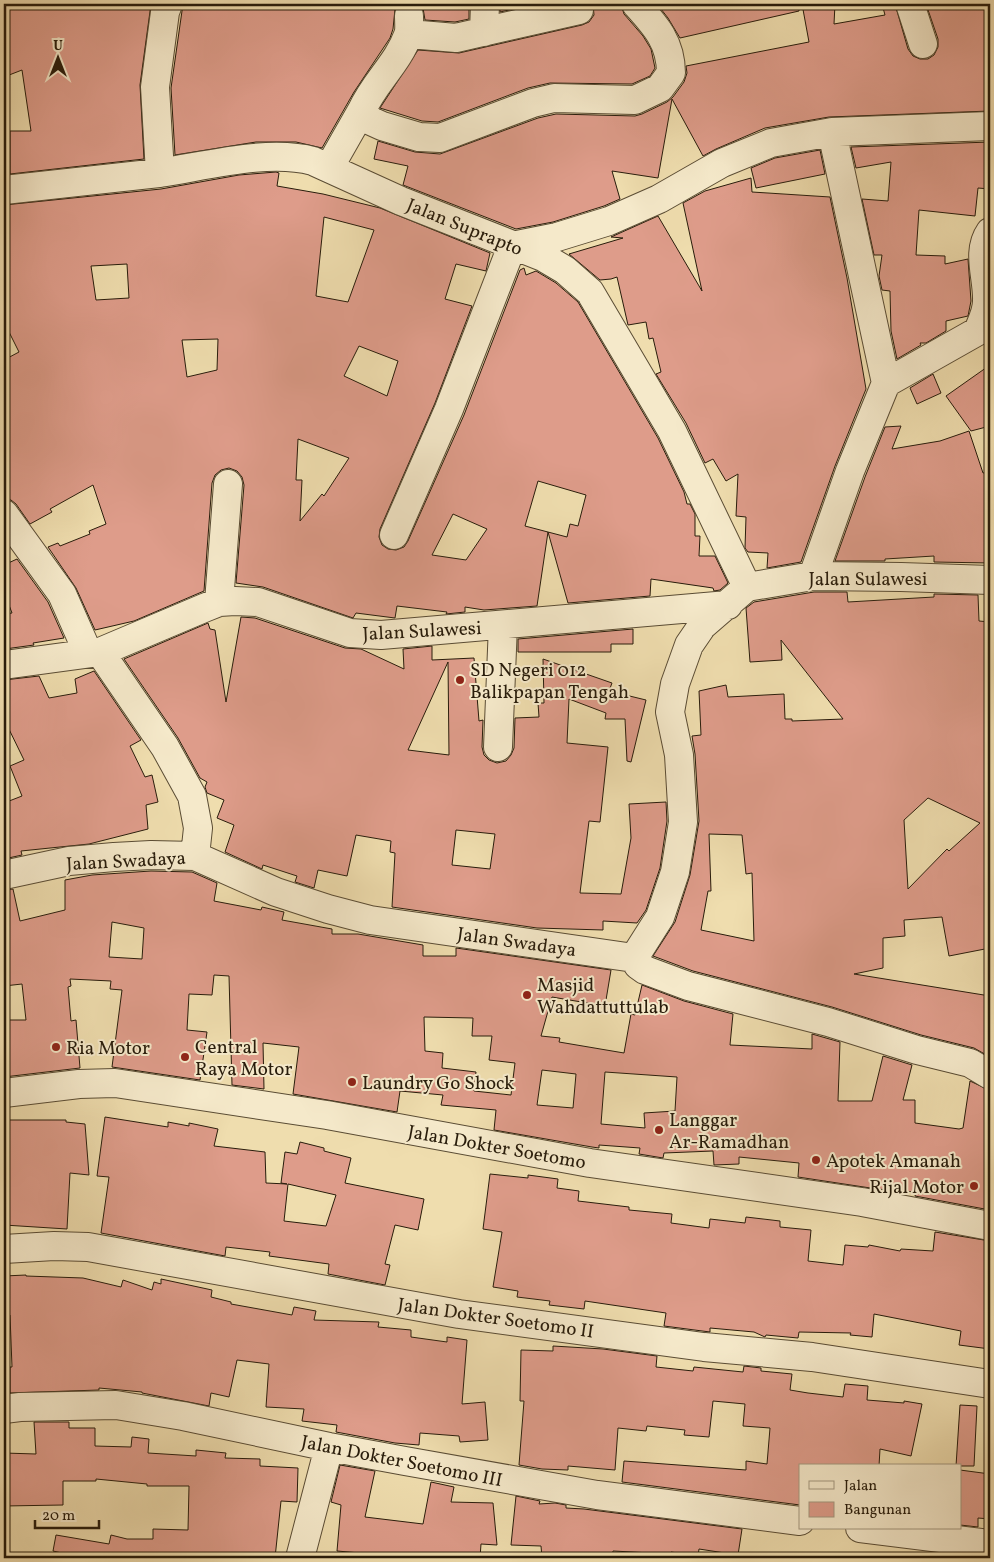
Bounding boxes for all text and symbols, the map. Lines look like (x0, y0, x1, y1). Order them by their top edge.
north arrow (32, 32, 82, 82)
text: U (53, 37, 63, 56)
street label: Jalan Suprapto (402, 193, 526, 263)
street label: Jalan Sulawesi (808, 567, 928, 593)
street label: Jalan Sulawesi (362, 616, 483, 648)
place label: SD Negeri 012 Balikpapan Tengah (470, 658, 629, 706)
marker: SD Negeri 012 Balikpapan Tengah (454, 674, 466, 686)
street label: Jalan Swadaya (65, 846, 187, 878)
street label: Jalan Swadaya (455, 922, 578, 964)
place label: Masjid Wahdattuttulab (537, 973, 669, 1021)
marker: Masjid Wahdattuttulab (521, 989, 533, 1001)
place label: Central Raya Motor (195, 1035, 292, 1083)
place label: Ria Motor (66, 1036, 150, 1062)
marker: Ria Motor (50, 1041, 62, 1053)
marker: Central Raya Motor (179, 1051, 191, 1063)
place label: Laundry Go Shock (362, 1071, 514, 1097)
marker: Laundry Go Shock (346, 1076, 358, 1088)
place label: Langgar Ar-Ramadhan (669, 1108, 789, 1156)
street label: Jalan Dokter Soetomo (406, 1119, 588, 1176)
marker: Langgar Ar-Ramadhan (653, 1124, 665, 1136)
place label: Apotek Amanah (826, 1149, 961, 1175)
marker: Apotek Amanah (810, 1154, 822, 1166)
place label: Rijal Motor (869, 1175, 964, 1201)
marker: Rijal Motor (968, 1180, 980, 1192)
street label: Jalan Dokter Soetomo II (396, 1292, 595, 1346)
street label: Jalan Dokter Soetomo III (299, 1430, 504, 1494)
legend (799, 1464, 962, 1530)
text: Jalan (844, 1476, 877, 1497)
scale bar (35, 1497, 99, 1529)
text: Bangunan (844, 1500, 911, 1521)
text: 20 m (42, 1506, 75, 1527)

